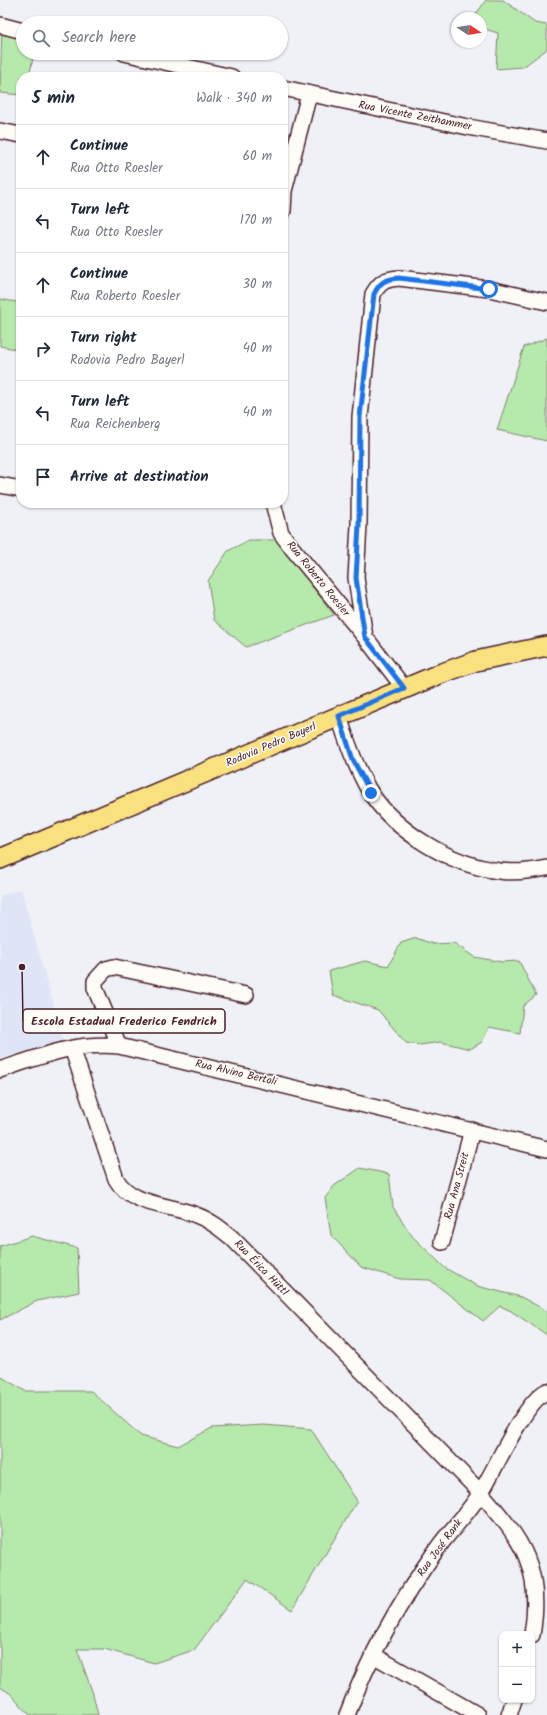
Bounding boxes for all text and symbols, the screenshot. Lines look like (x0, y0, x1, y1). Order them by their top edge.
north arrow (451, 12, 487, 48)
search box (16, 16, 288, 60)
text: Search here (62, 26, 136, 50)
icon: search (30, 27, 52, 49)
text: 5 min (32, 85, 75, 112)
text: Walk · 340 m (196, 88, 272, 109)
street label: Rua Vicente Zeithammer (357, 96, 474, 136)
text: Continue (70, 134, 128, 158)
icon: ahead (32, 146, 54, 168)
text: 60 m (243, 146, 272, 167)
text: Rua Otto Roesler (70, 158, 163, 179)
text: Turn left (70, 198, 130, 222)
icon: left (32, 210, 54, 232)
text: 170 m (240, 210, 272, 231)
text: Rua Otto Roesler (70, 222, 163, 243)
text: Continue (70, 262, 128, 286)
icon: ahead (32, 274, 54, 296)
text: 30 m (243, 274, 272, 295)
route start (480, 280, 498, 298)
text: Rua Roberto Roesler (70, 286, 180, 307)
text: Turn right (70, 326, 137, 350)
icon: right (32, 338, 54, 360)
text: 40 m (243, 338, 272, 359)
text: Rodovia Pedro Bayerl (70, 350, 184, 371)
text: Turn left (70, 390, 130, 414)
icon: left (32, 402, 54, 424)
text: 40 m (243, 402, 272, 423)
text: Rua Reichenberg (70, 414, 160, 435)
text: Arrive at destination (70, 465, 209, 489)
icon: arrive (32, 466, 54, 488)
street label: Rua Roberto Roesler (282, 537, 355, 622)
street label: Rodovia Pedro Bayerl (223, 718, 319, 772)
route end (362, 784, 380, 802)
callout: Escola Estadual Frederico Fendrich (23, 1009, 225, 1033)
text: Escola Estadual Frederico Fendrich (31, 1012, 217, 1031)
street label: Rua Alvino Bertoli (193, 1055, 279, 1091)
street label: Rua Ana Streit (439, 1150, 475, 1222)
street label: Rua Érica Hüttl (229, 1236, 293, 1300)
street label: Rua José Rank (413, 1515, 468, 1581)
map controls (499, 1631, 535, 1703)
button: + (499, 1631, 535, 1667)
button: − (499, 1667, 535, 1703)

